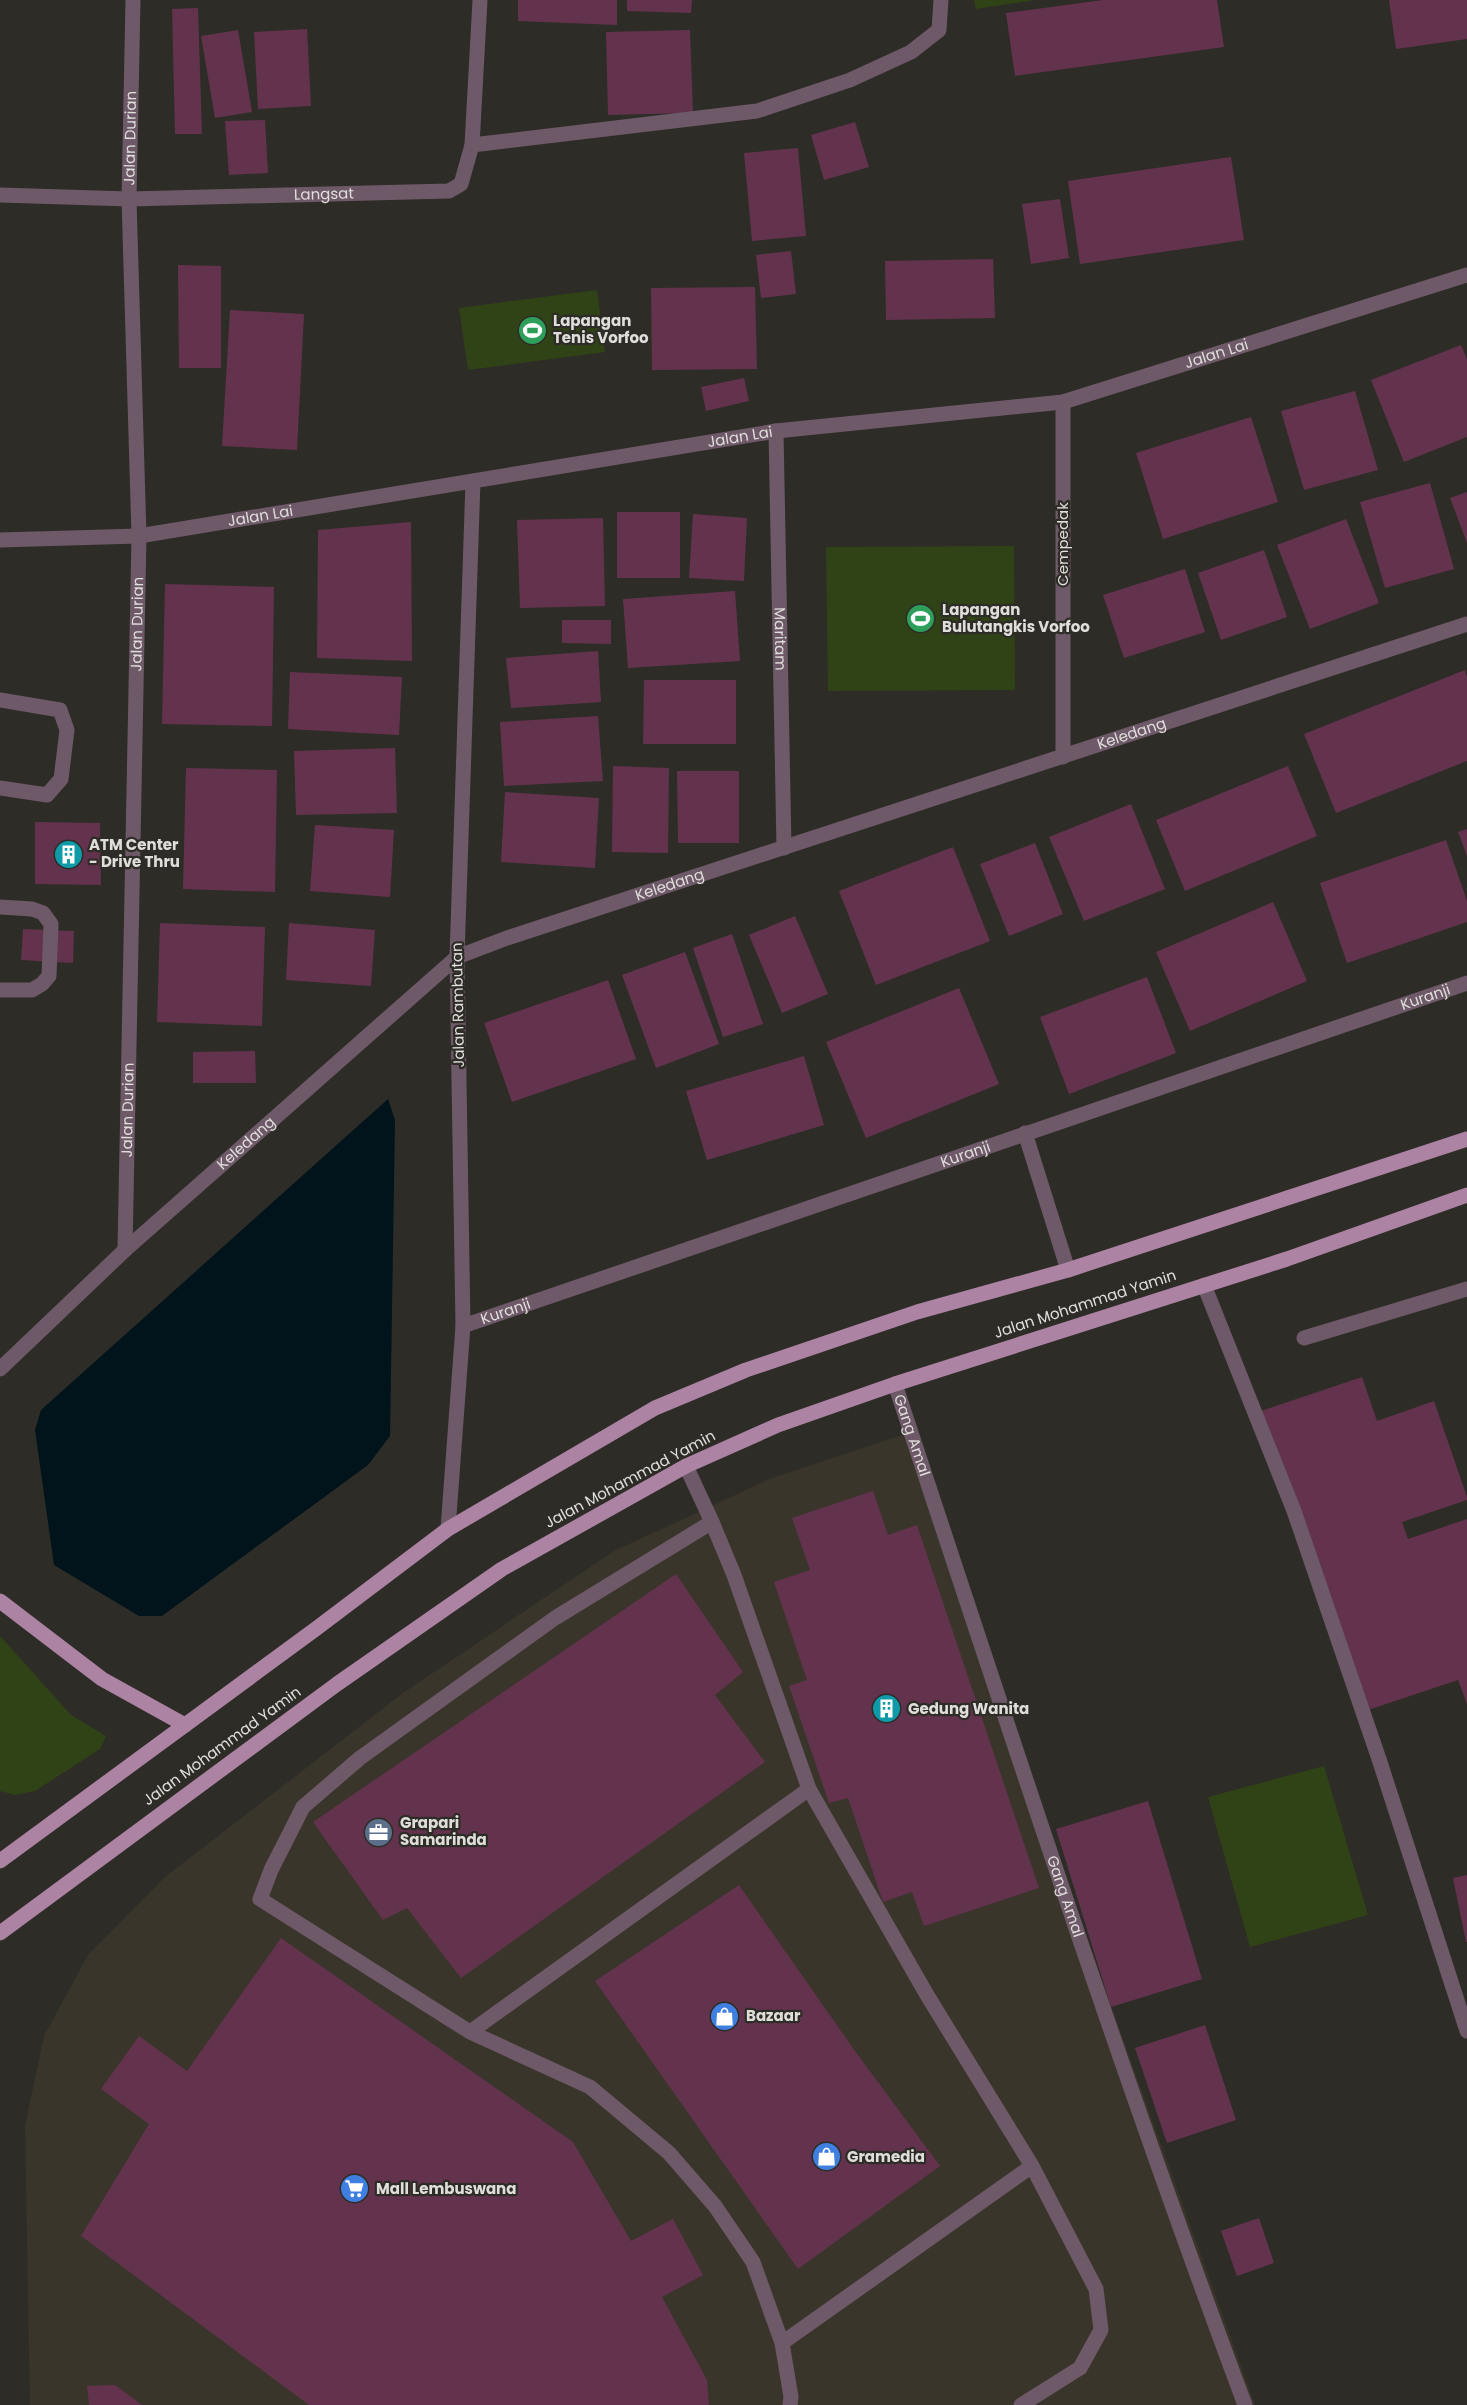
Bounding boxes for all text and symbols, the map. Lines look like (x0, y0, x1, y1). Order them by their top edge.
street label: Jalan Durian (118, 91, 141, 186)
street label: Langsat (294, 182, 354, 205)
place label: Lapangan Tenis Vorfoo (553, 310, 649, 348)
sports icon: Lapangan Tenis Vorfoo (516, 314, 548, 346)
street label: Jalan Lai (1182, 333, 1251, 373)
street label: Jalan Lai (706, 421, 774, 452)
street label: Jalan Lai (226, 500, 294, 531)
street label: Cempedak (1052, 502, 1073, 586)
street label: Jalan Durian (125, 576, 148, 672)
place label: Lapangan Bulutangkis Vorfoo (942, 599, 1090, 637)
sports icon: Lapangan Bulutangkis Vorfoo (905, 603, 937, 635)
street label: Maritam (769, 607, 792, 671)
street label: Keledang (1094, 712, 1169, 754)
place label: ATM Center - Drive Thru (89, 834, 180, 872)
building icon: ATM Center - Drive Thru (52, 838, 84, 870)
street label: Keledang (632, 863, 707, 905)
street label: Jalan Rambutan (446, 942, 469, 1068)
street label: Kuranji (1398, 978, 1453, 1015)
street label: Jalan Durian (116, 1062, 139, 1158)
street label: Keledang (212, 1111, 279, 1174)
street label: Kuranji (938, 1136, 993, 1172)
street label: Jalan Mohammad Yamin (991, 1264, 1179, 1343)
street label: Kuranji (478, 1293, 533, 1329)
street label: Gang Amal (889, 1391, 936, 1479)
street label: Jalan Mohammad Yamin (541, 1425, 719, 1533)
street label: Jalan Mohammad Yamin (138, 1681, 305, 1810)
building icon: Gedung Wanita (871, 1693, 903, 1725)
place label: Gedung Wanita (908, 1698, 1029, 1719)
place label: Grapari Samarinda (400, 1812, 487, 1850)
office icon: Grapari Samarinda (363, 1816, 395, 1848)
street label: Gang Amal (1042, 1853, 1089, 1940)
shop icon: Bazaar (709, 2000, 741, 2032)
place label: Bazaar (746, 2005, 801, 2026)
shop icon: Gramedia (810, 2141, 842, 2173)
place label: Gramedia (847, 2146, 925, 2167)
supermarket icon: Mall Lembuswana (339, 2173, 371, 2205)
place label: Mall Lembuswana (376, 2178, 516, 2199)

